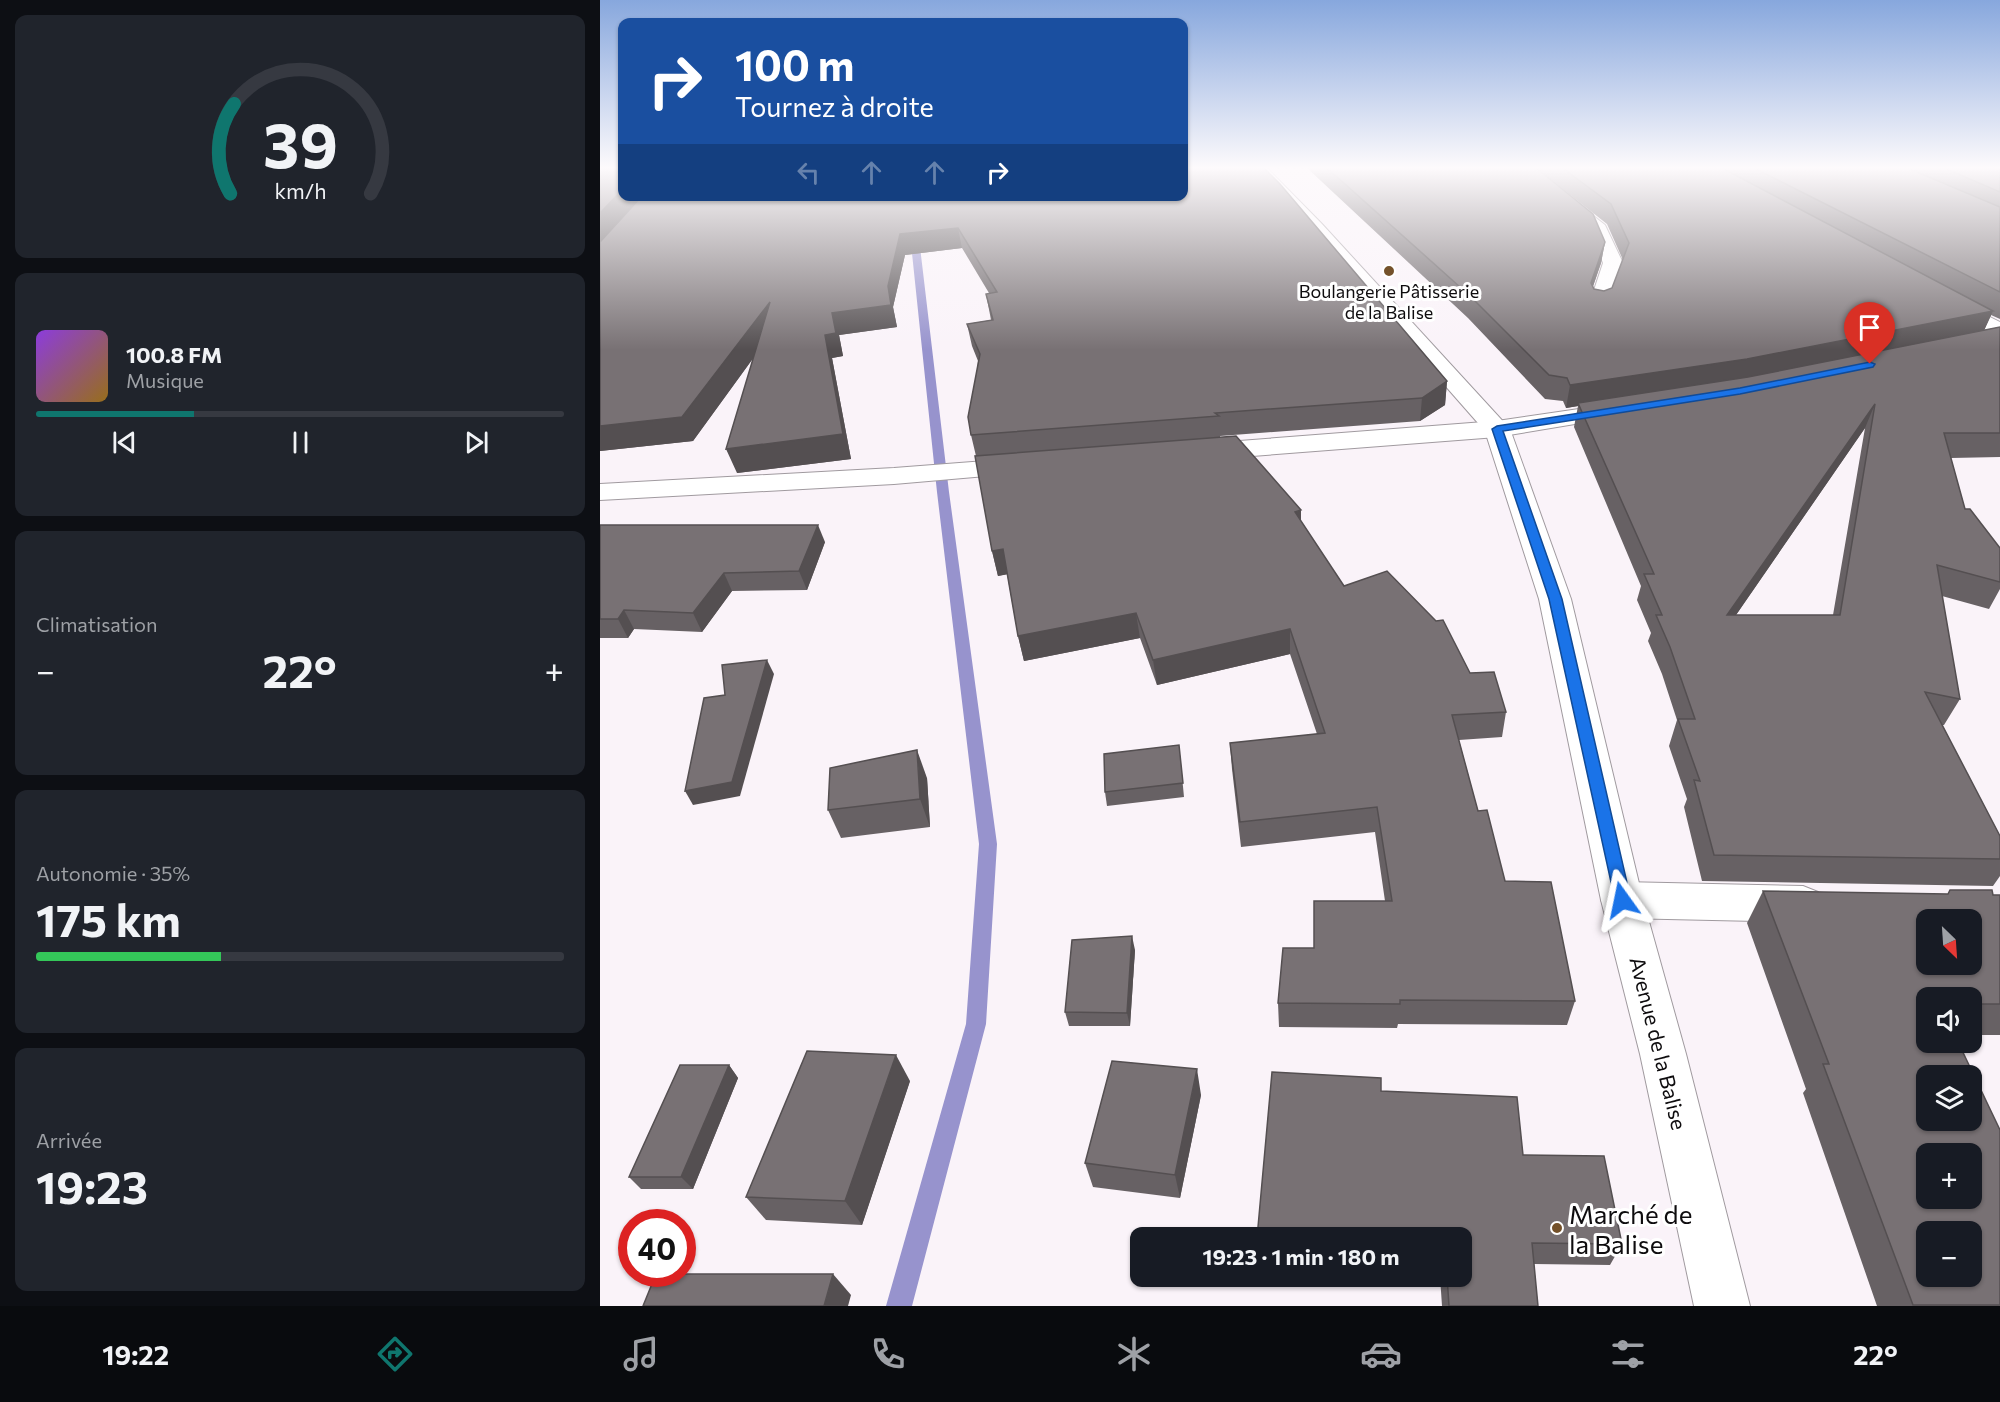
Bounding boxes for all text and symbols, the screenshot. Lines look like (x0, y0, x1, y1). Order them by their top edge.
text: 100 m (735, 38, 855, 90)
icon: right (636, 42, 714, 120)
text: Tournez à droite (735, 90, 934, 123)
text: 39 (263, 105, 337, 181)
icon: left (792, 156, 825, 189)
icon: ahead (855, 156, 888, 189)
icon: ahead (918, 156, 951, 189)
icon: right (981, 156, 1014, 189)
text: km/h (274, 177, 326, 203)
marker: Boulangerie Pâtisserie de la Balise (1382, 264, 1396, 278)
place label: Boulangerie Pâtisserie de la Balise (1299, 280, 1479, 323)
pin (1844, 302, 1895, 364)
icon: arrive (1853, 311, 1886, 344)
text: 100.8 FM (126, 341, 222, 368)
text: Musique (126, 368, 204, 392)
icon: previous (108, 426, 141, 459)
icon: pause (284, 426, 317, 459)
icon: next (460, 426, 493, 459)
text: Climatisation (36, 612, 157, 636)
text: 22° (263, 642, 337, 697)
text: − (36, 649, 55, 690)
text: + (545, 649, 564, 690)
text: Autonomie · 35% (36, 861, 190, 885)
position arrow (1590, 868, 1654, 932)
text: 175 km (36, 891, 181, 946)
north arrow (1916, 909, 1982, 975)
map controls (1916, 909, 1982, 1287)
street label: Avenue de la Balise (1625, 954, 1693, 1132)
button: sound (1916, 987, 1982, 1053)
button: layers (1916, 1065, 1982, 1131)
text: Arrivée (36, 1128, 102, 1152)
button: + (1916, 1143, 1982, 1209)
text: 19:23 (36, 1158, 148, 1213)
place label: Marché de la Balise (1569, 1198, 1692, 1259)
speed limit sign: 40 (618, 1209, 696, 1287)
marker: Marché de la Balise (1550, 1221, 1564, 1235)
button: − (1916, 1221, 1982, 1287)
text: 19:23 · 1 min · 180 m (1203, 1243, 1399, 1270)
icon: directions (374, 1333, 416, 1375)
icon: music (620, 1333, 662, 1375)
icon: phone (867, 1333, 909, 1375)
icon: climate (1113, 1333, 1155, 1375)
icon: car (1360, 1333, 1402, 1375)
icon: filters (1607, 1333, 1649, 1375)
text: 19:22 (102, 1338, 169, 1371)
text: 22° (1853, 1338, 1898, 1371)

